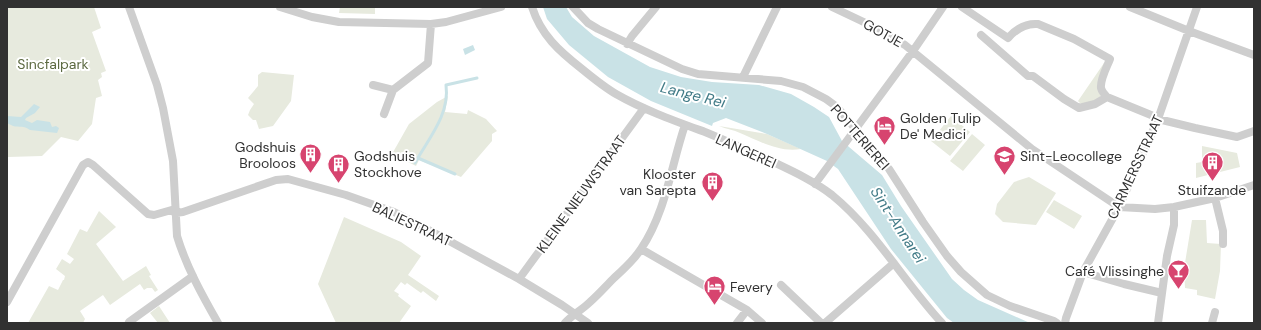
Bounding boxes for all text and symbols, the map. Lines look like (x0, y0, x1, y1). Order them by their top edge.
street label: GOTJE (860, 15, 906, 51)
park label: Sincfalpark (17, 55, 89, 73)
water label: Lange Rei (658, 77, 728, 113)
street label: POTTERIEREI (827, 101, 893, 173)
place label: Golden Tulip De' Medici (900, 109, 981, 143)
street label: CARMERSSTRAAT (1103, 112, 1167, 222)
hotel icon: Golden Tulip De' Medici (872, 113, 898, 146)
street label: LANGEREI (713, 130, 779, 172)
street label: KLEINE NIEUWSTRAAT (532, 132, 630, 256)
place label: Godshuis Brooloos (235, 138, 296, 172)
building icon: Godshuis Brooloos (298, 142, 324, 175)
school or university icon: Sint-Leocollege (991, 143, 1017, 176)
place label: Godshuis Stockhove (354, 147, 422, 181)
place label: Sint-Leocollege (1020, 147, 1122, 165)
building icon: Stuifzande (1199, 149, 1225, 182)
building icon: Godshuis Stockhove (325, 151, 351, 184)
place label: Klooster van Sarepta (619, 165, 696, 199)
building icon: Klooster van Sarepta (699, 169, 725, 202)
place label: Stuifzande (1178, 181, 1246, 199)
water label: Sint-Annarei (866, 183, 930, 267)
street label: BALIESTRAAT (369, 198, 455, 250)
bar icon: Café Vlissinghe (1166, 258, 1192, 291)
place label: Café Vlissinghe (1065, 262, 1164, 280)
hotel icon: Fevery (701, 274, 727, 307)
place label: Fevery (730, 278, 773, 296)

